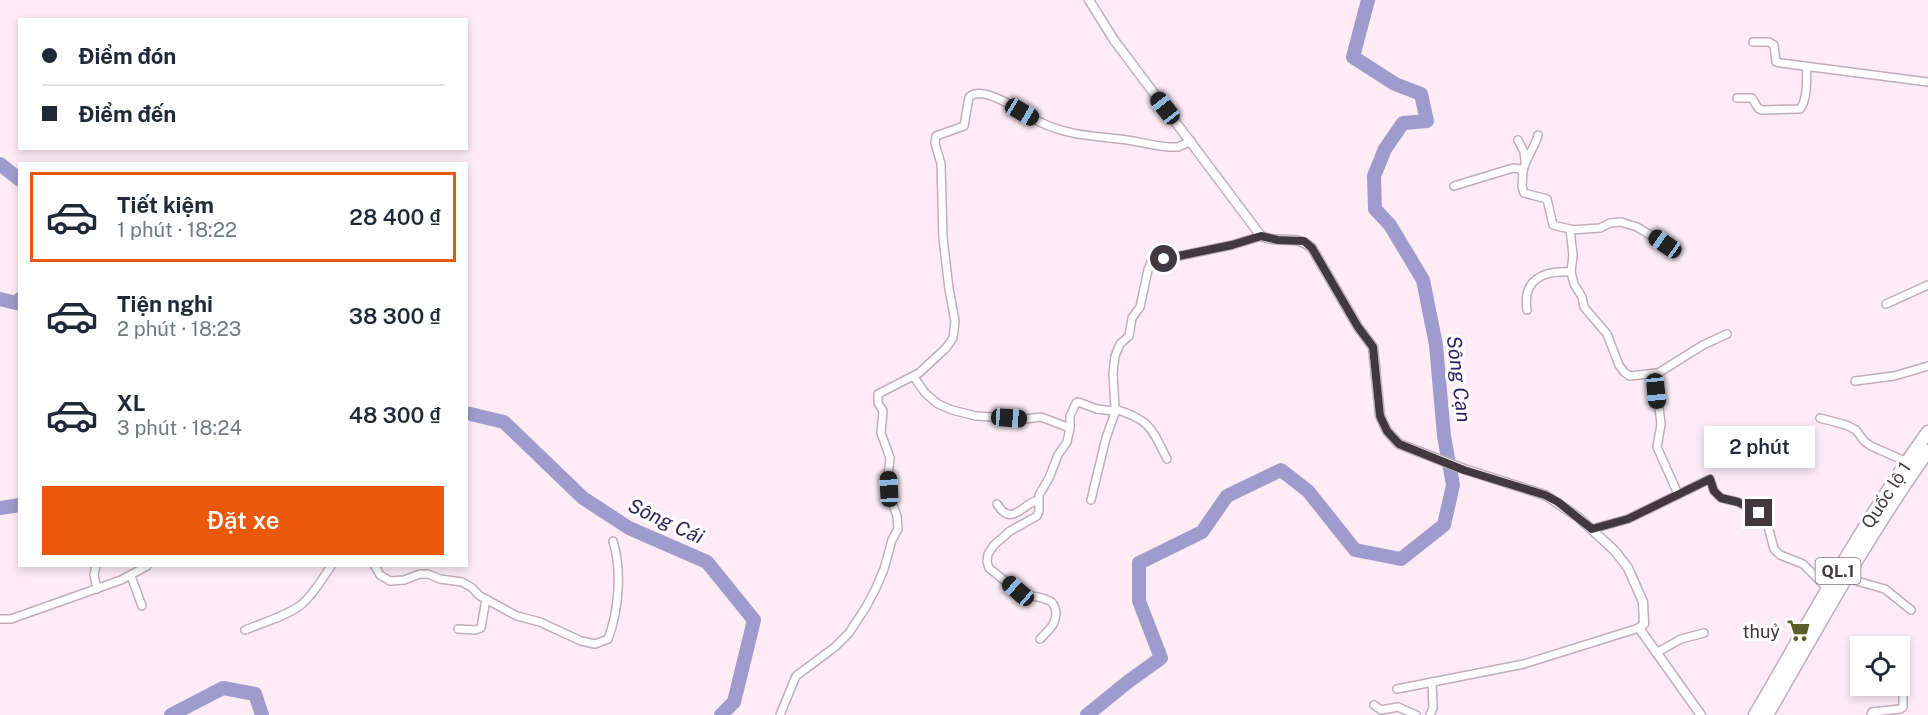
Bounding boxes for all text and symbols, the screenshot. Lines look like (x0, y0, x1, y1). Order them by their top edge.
text: Điểm đón (78, 43, 176, 69)
car (1147, 88, 1183, 128)
car (1002, 95, 1042, 129)
text: Điểm đến (78, 101, 176, 127)
icon: car (45, 190, 99, 244)
text: Tiết kiệm (117, 192, 214, 218)
text: 28 400 ₫ (349, 204, 441, 230)
text: 1 phút · 18:22 (117, 218, 237, 242)
car (1645, 226, 1685, 262)
route start (1150, 245, 1177, 272)
icon: car (45, 289, 99, 343)
text: Tiện nghi (117, 291, 213, 317)
text: 38 300 ₫ (349, 303, 441, 329)
text: 2 phút · 18:23 (117, 317, 241, 341)
water label: Sông Cạn (1442, 334, 1476, 424)
car (1645, 372, 1667, 410)
icon: car (45, 388, 99, 442)
text: XL (117, 390, 145, 416)
text: 48 300 ₫ (349, 402, 441, 428)
car (990, 408, 1028, 428)
text: 3 phút · 18:24 (117, 416, 242, 440)
callout: 2 phút (1704, 426, 1814, 468)
text: 2 phút (1729, 435, 1790, 459)
street label: Quốc lộ 1 (1857, 458, 1915, 532)
car (879, 471, 899, 507)
button: Đặt xe (42, 486, 444, 555)
water label: Sông Cái (624, 493, 708, 549)
route end (1745, 499, 1772, 526)
road number: QL.1 (1816, 558, 1860, 584)
car (999, 572, 1037, 610)
supermarket icon: thuỷ (1785, 618, 1811, 644)
place label: thuỷ (1743, 621, 1780, 642)
map controls (1850, 636, 1910, 696)
button: locate (1850, 636, 1910, 696)

